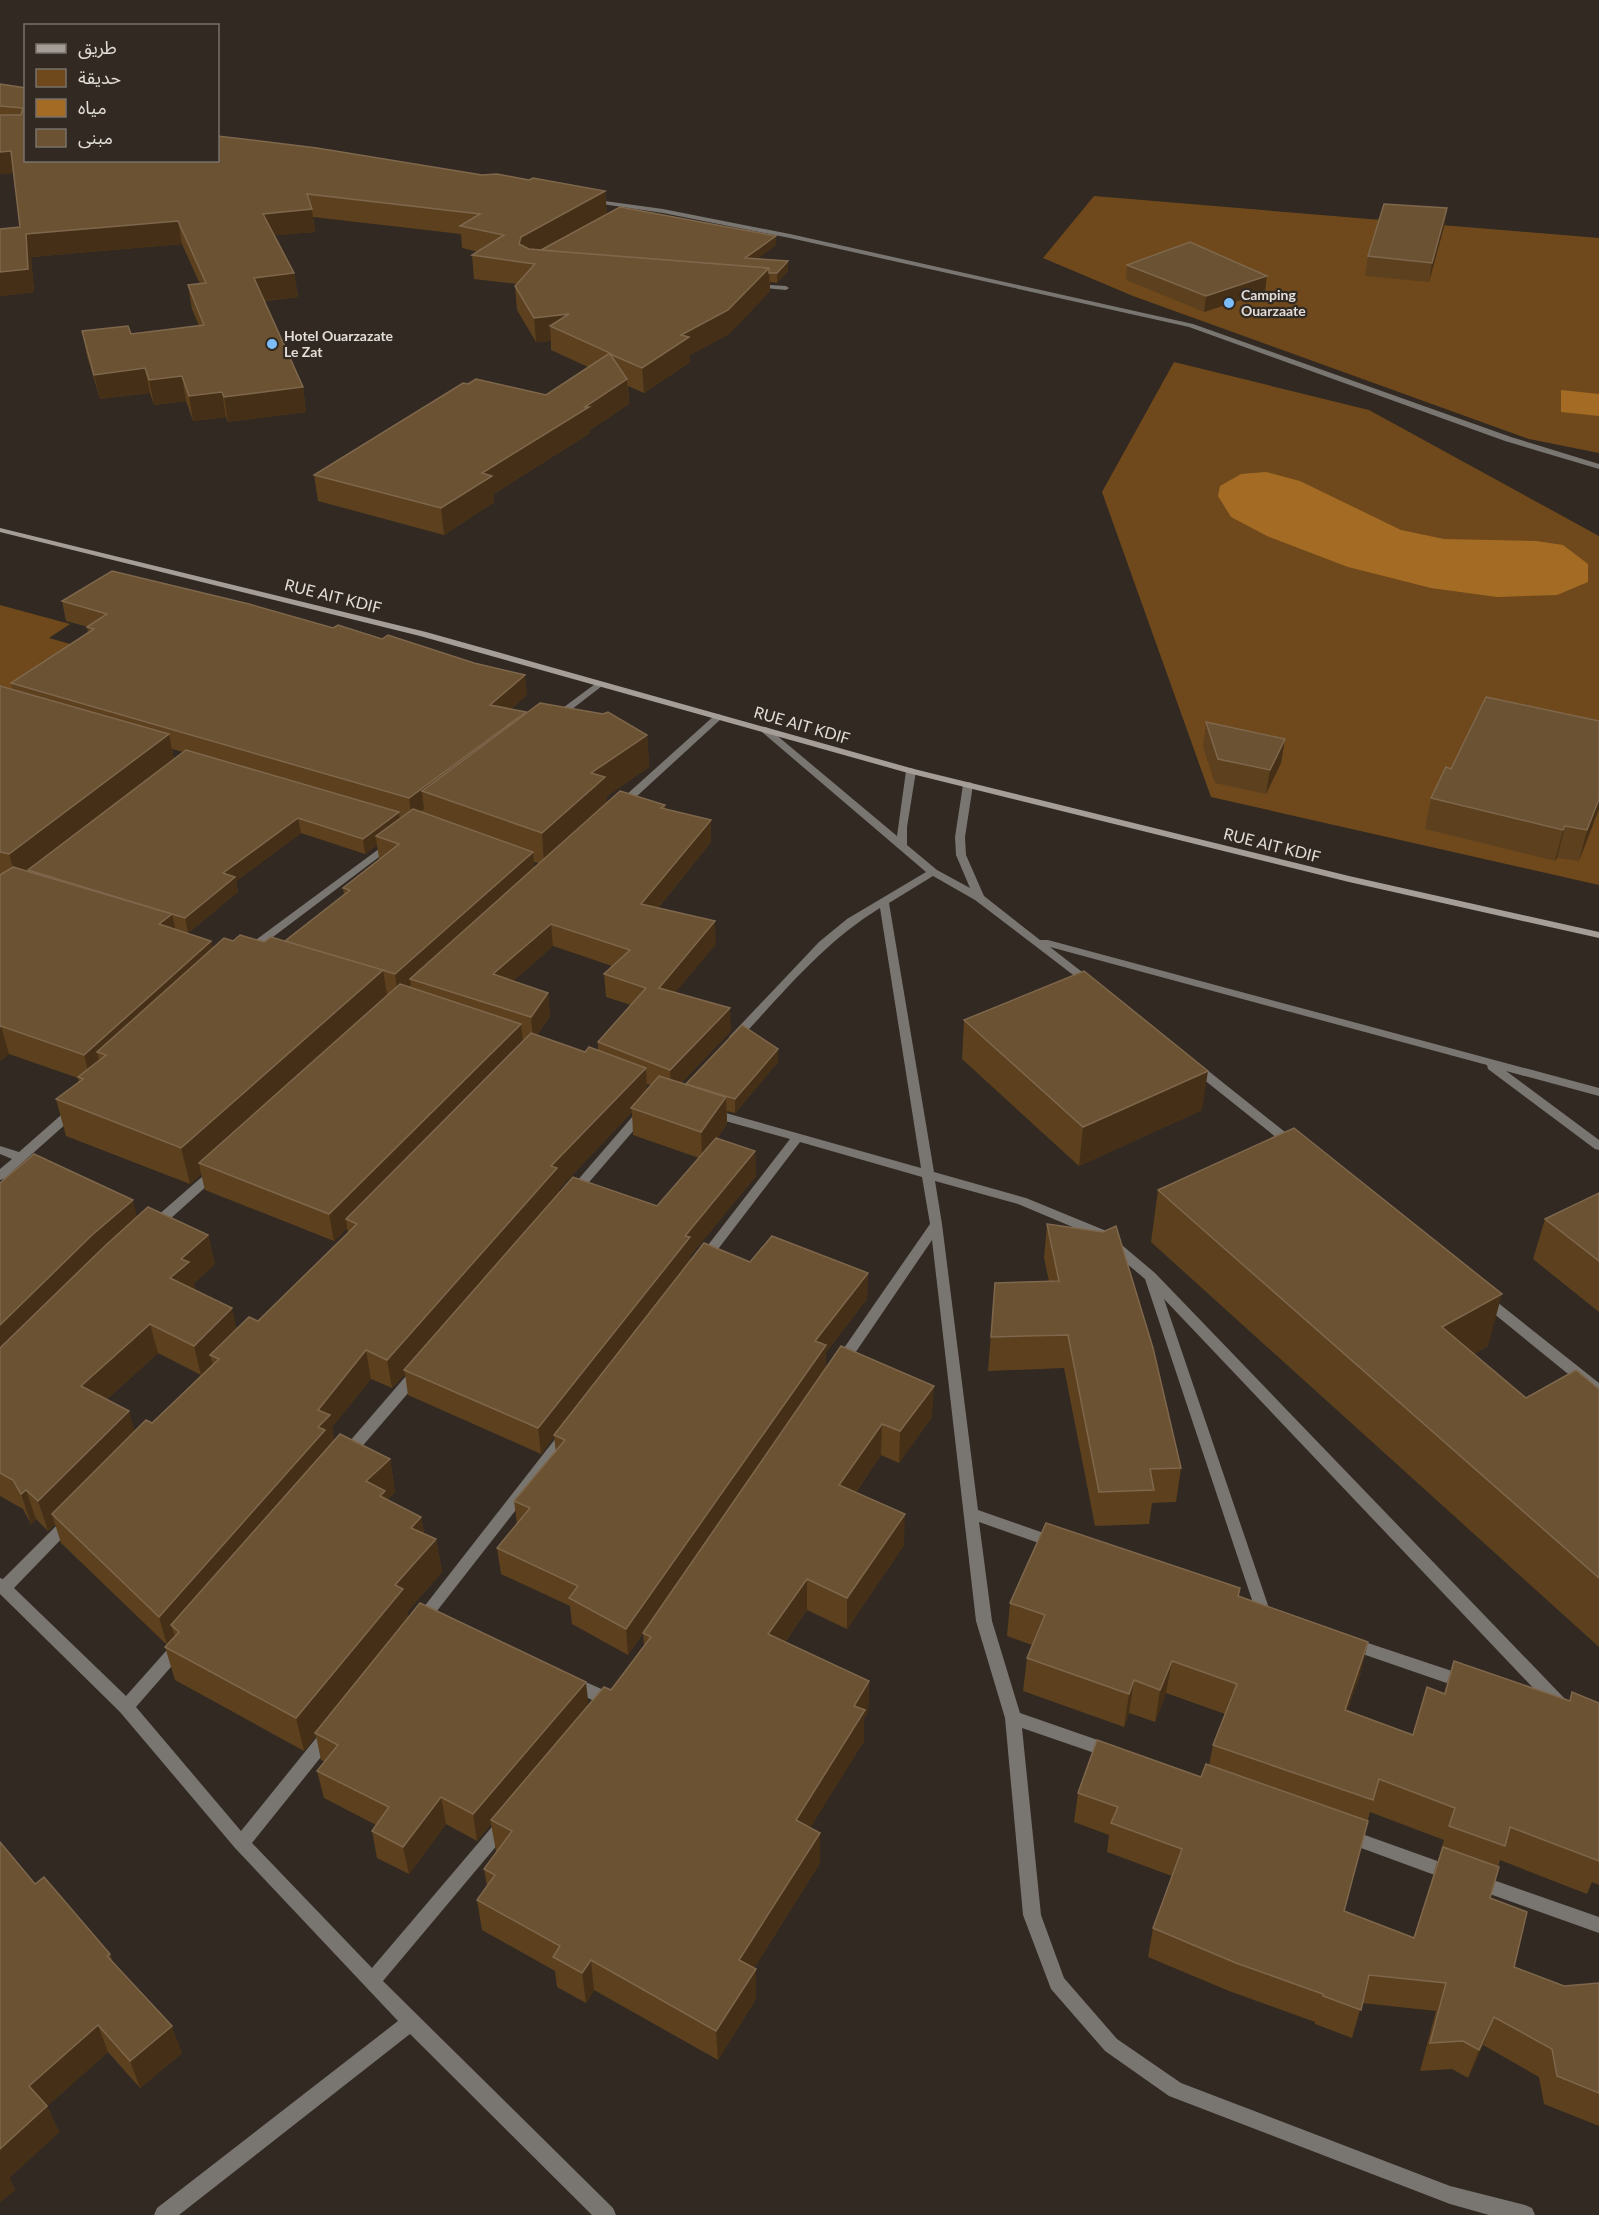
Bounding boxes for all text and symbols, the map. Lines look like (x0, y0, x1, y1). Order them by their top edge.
legend (24, 24, 219, 162)
text: طريق (78, 36, 117, 59)
text: حديقة (78, 66, 121, 88)
text: مياه (78, 96, 107, 118)
text: مبنى (78, 126, 113, 149)
place label: Camping Ouarzaate (1241, 286, 1306, 319)
marker: Camping Ouarzaate (1222, 296, 1236, 310)
place label: Hotel Ouarzazate Le Zat (284, 327, 394, 360)
marker: Hotel Ouarzazate Le Zat (265, 337, 279, 351)
street label: RUE AIT KDIF (283, 574, 384, 617)
street label: RUE AIT KDIF (752, 702, 852, 747)
street label: RUE AIT KDIF (1222, 823, 1323, 866)

